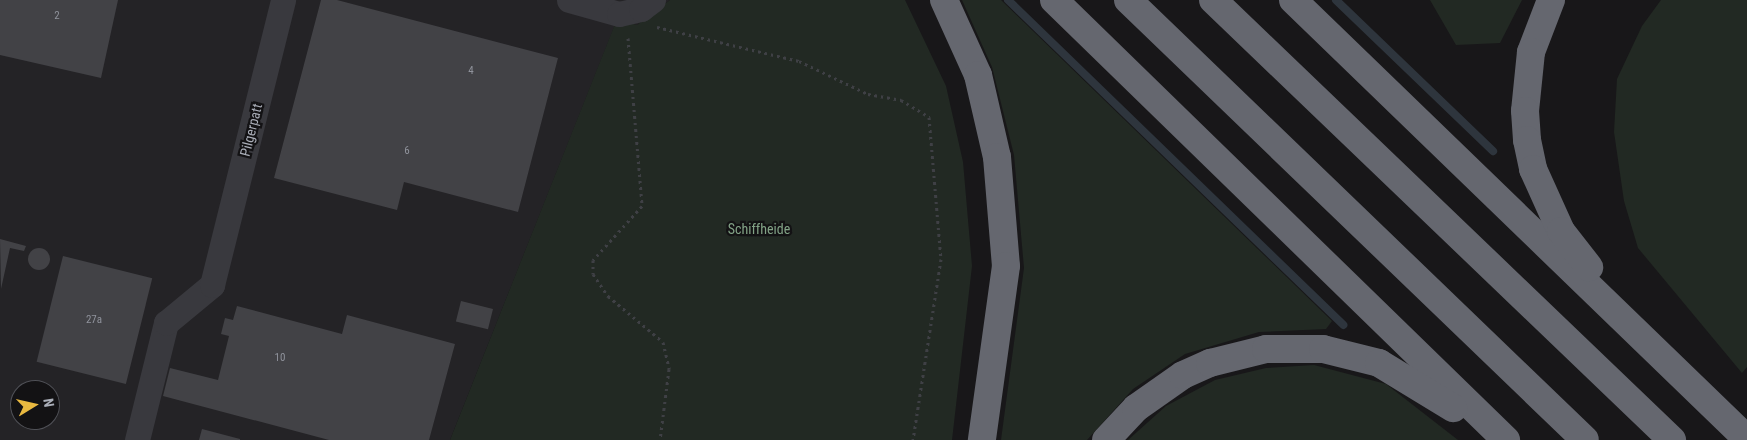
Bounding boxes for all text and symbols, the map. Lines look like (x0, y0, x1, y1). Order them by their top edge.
house number: 2 (54, 9, 60, 23)
house number: 4 (468, 64, 474, 78)
street label: Pilgerpatt (236, 102, 266, 158)
house number: 6 (404, 144, 410, 158)
park label: Schiffheide (728, 221, 790, 237)
house number: 27a (86, 313, 102, 327)
house number: 10 (275, 351, 285, 365)
north arrow (10, 380, 60, 430)
text: N (40, 397, 57, 408)

